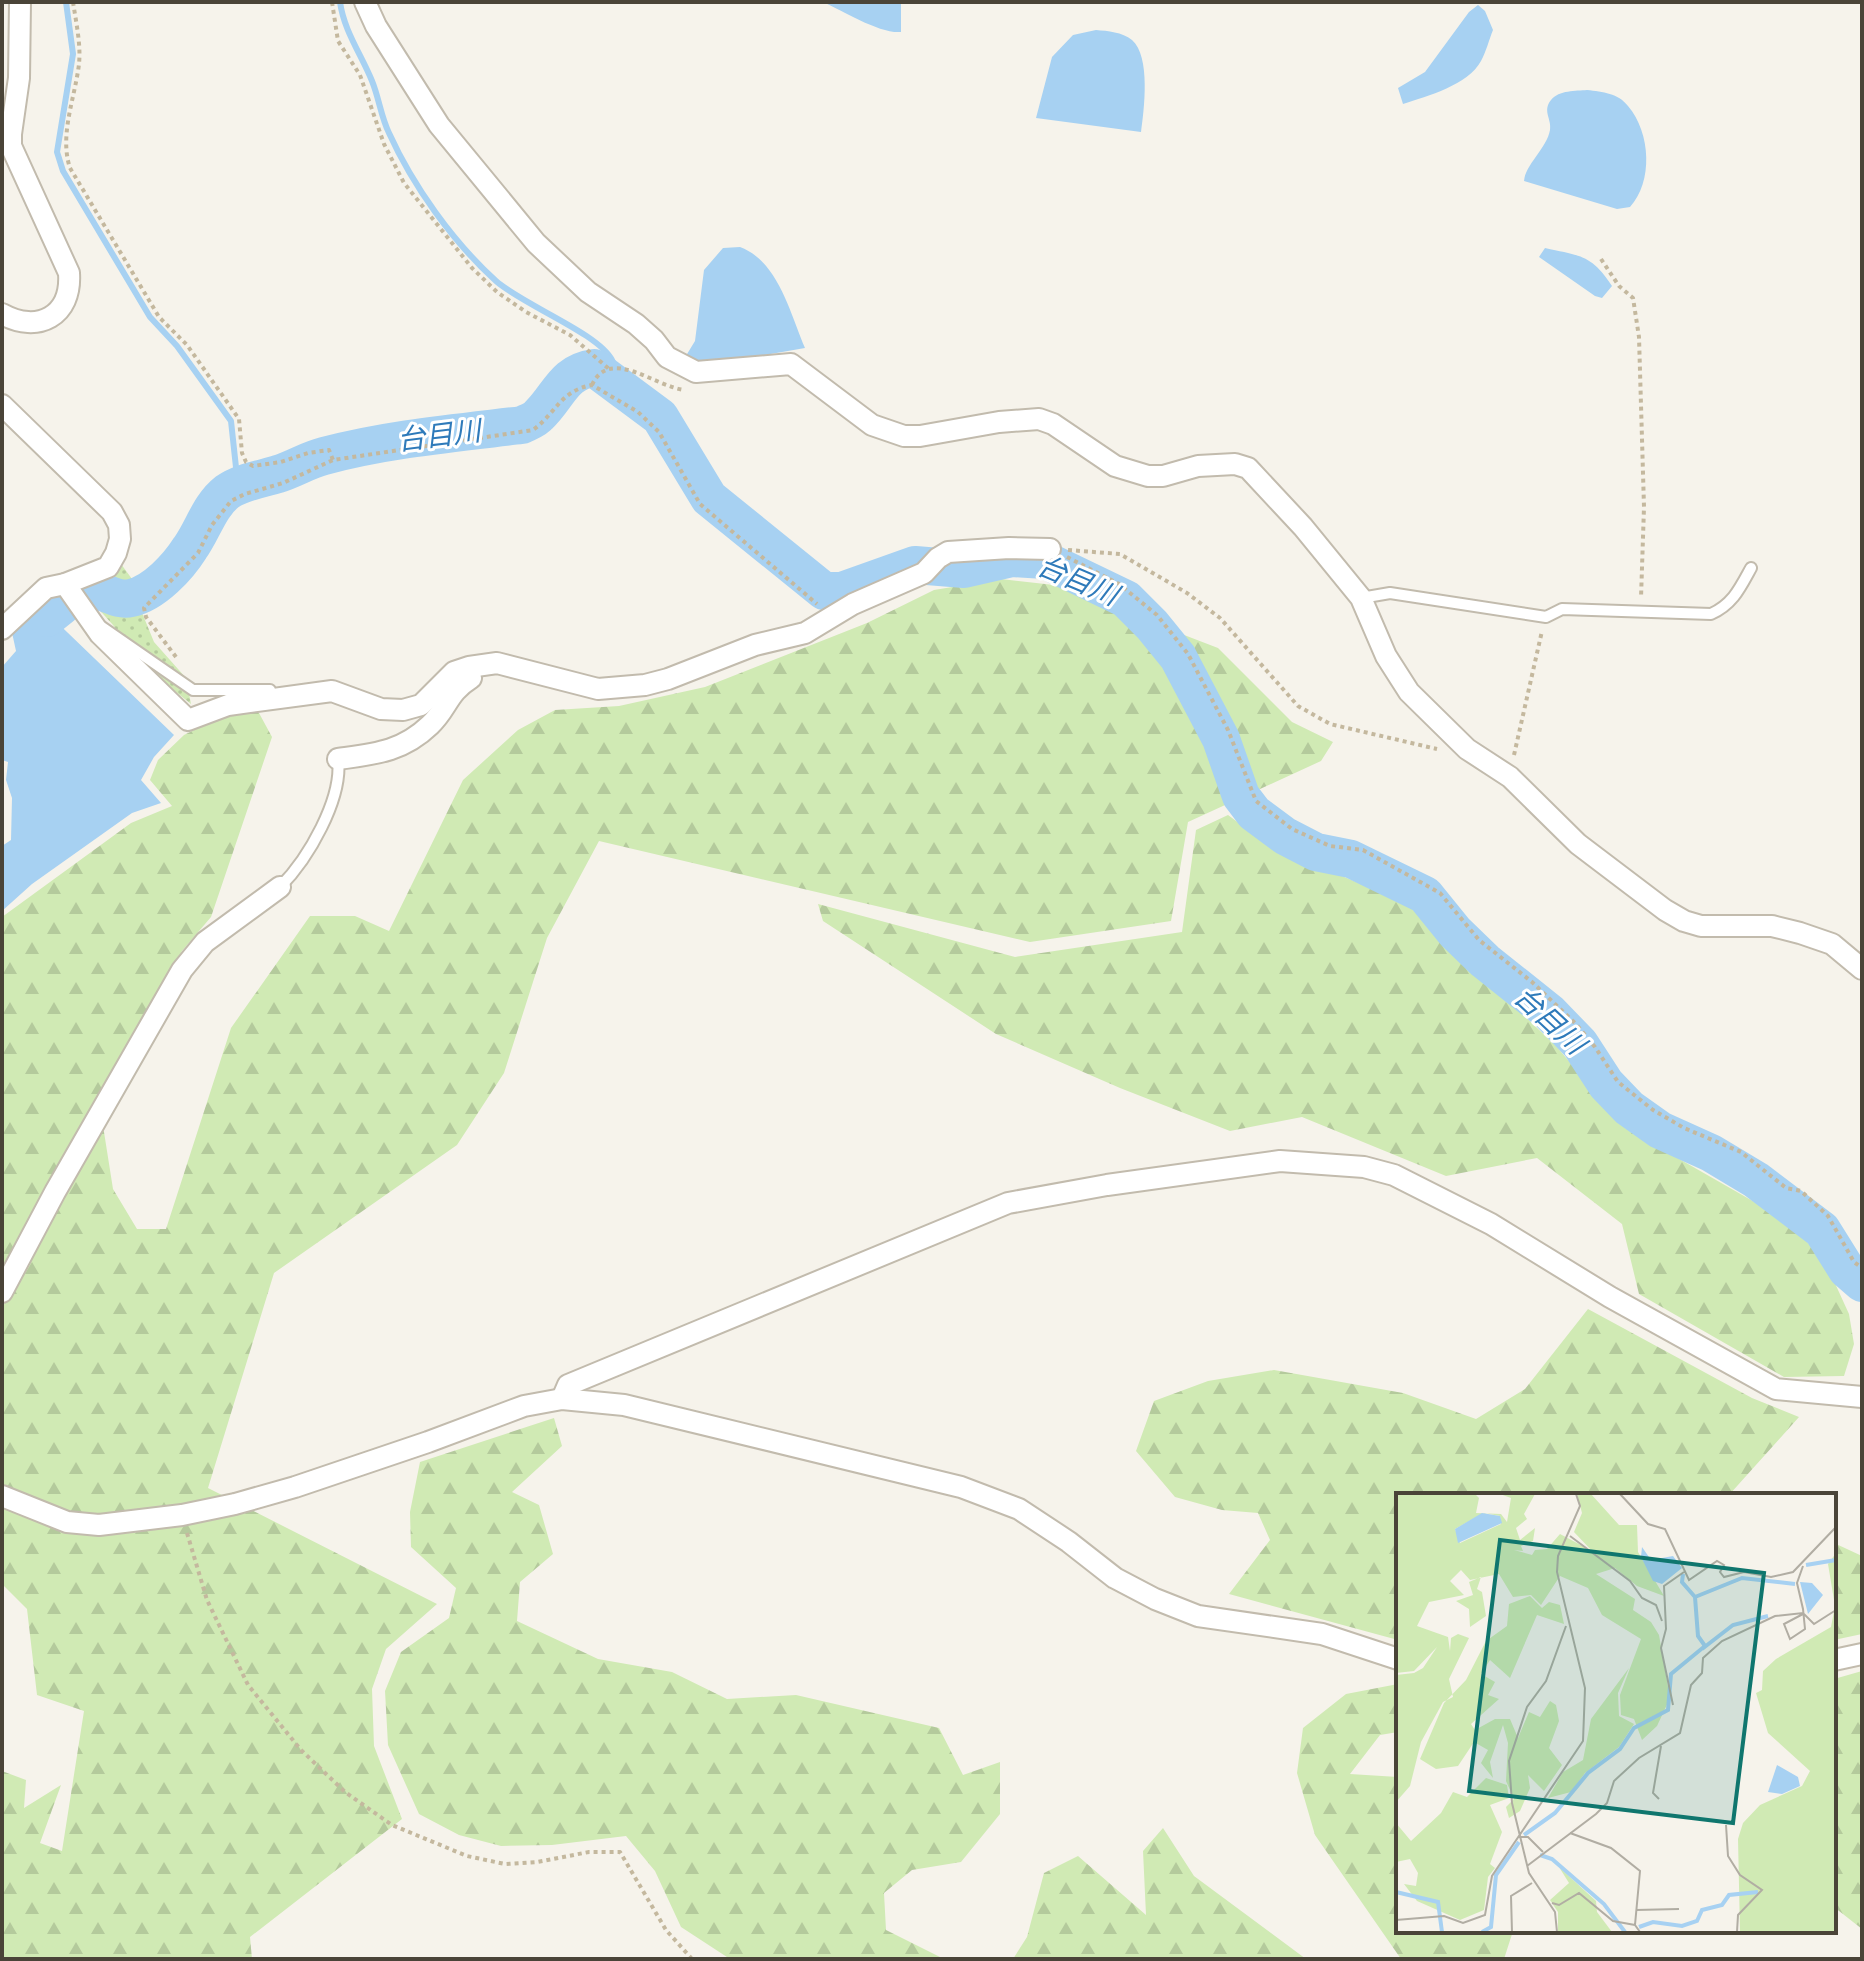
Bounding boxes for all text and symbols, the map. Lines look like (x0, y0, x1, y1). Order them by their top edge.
water label: 台目川 (395, 413, 486, 457)
water label: 台目川 (1033, 548, 1126, 613)
water label: 台目川 (1508, 979, 1594, 1063)
inset map (1396, 1493, 1836, 1933)

